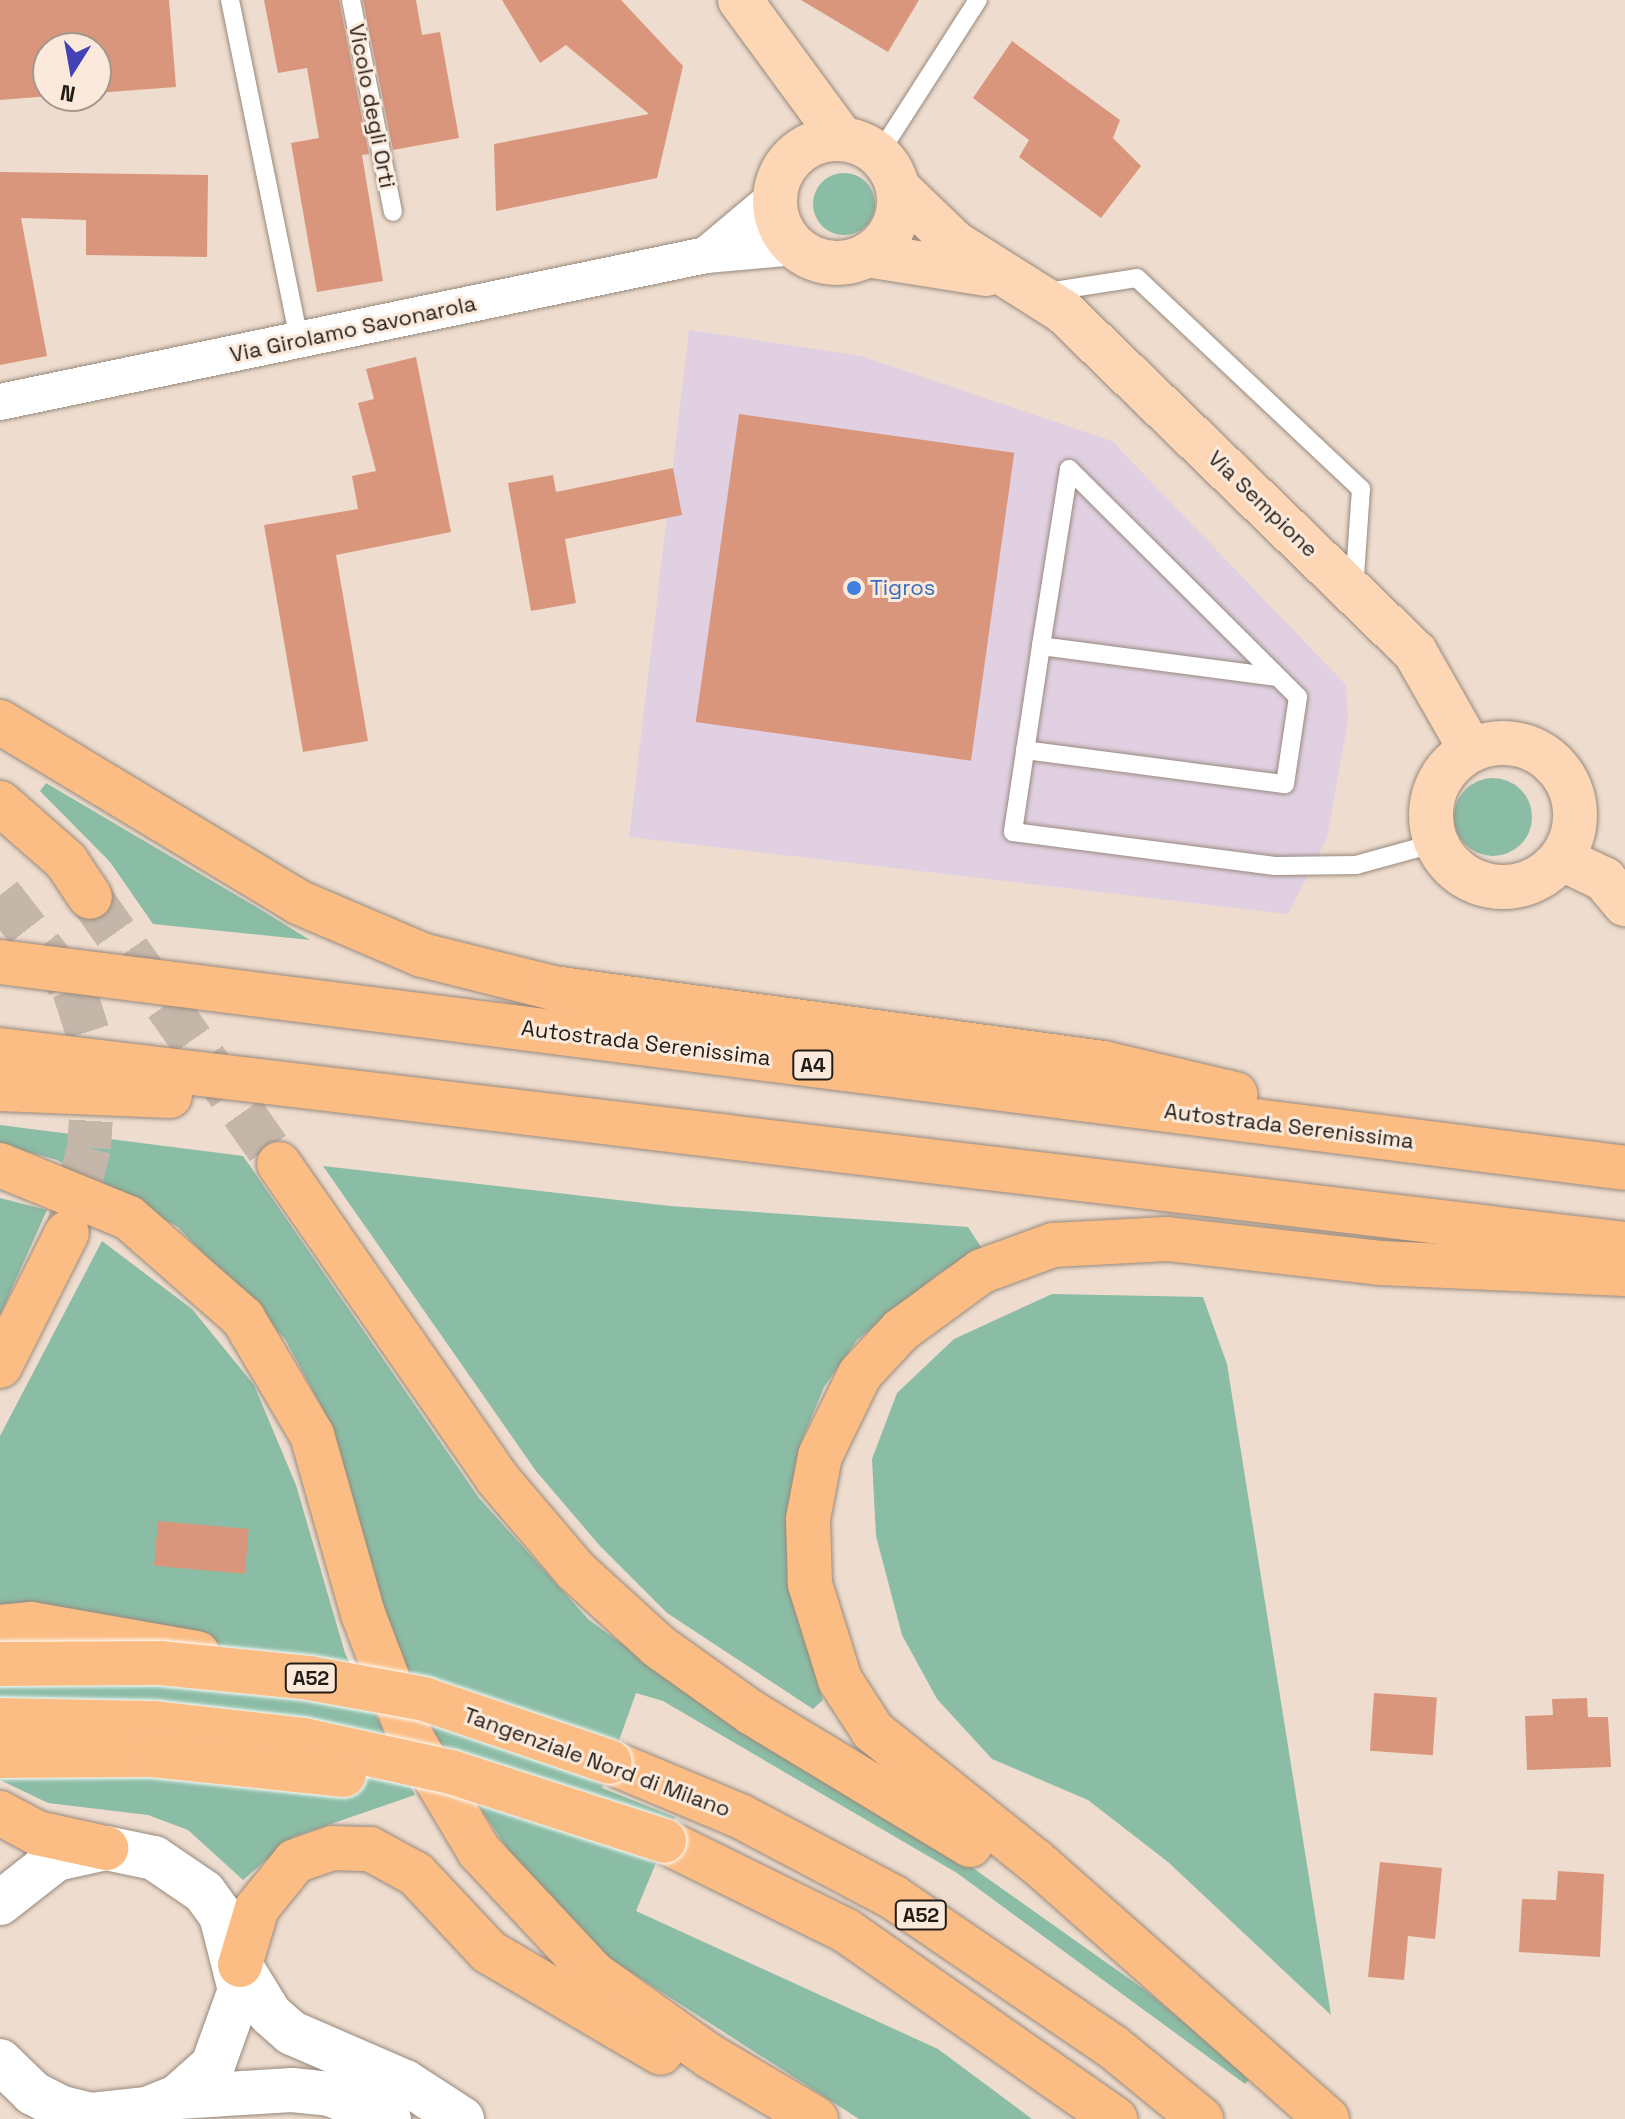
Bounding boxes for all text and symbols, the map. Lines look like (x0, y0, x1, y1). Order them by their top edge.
street label: Vicolo degli Orti (343, 22, 401, 190)
north arrow (32, 32, 112, 112)
text: N (58, 78, 78, 109)
street label: Via Girolamo Savonarola (227, 290, 479, 368)
street label: Via Sempione (1203, 445, 1323, 563)
place label: Tigros (870, 575, 935, 601)
marker: Tigros (845, 579, 863, 597)
street label: Autostrada Serenissima (520, 1015, 772, 1071)
road number: A4 (791, 1049, 835, 1081)
street label: Autostrada Serenissima (1163, 1098, 1415, 1154)
road number: A52 (283, 1662, 339, 1694)
street label: Tangenziale Nord di Milano (460, 1701, 734, 1823)
road number: A52 (893, 1899, 949, 1931)

